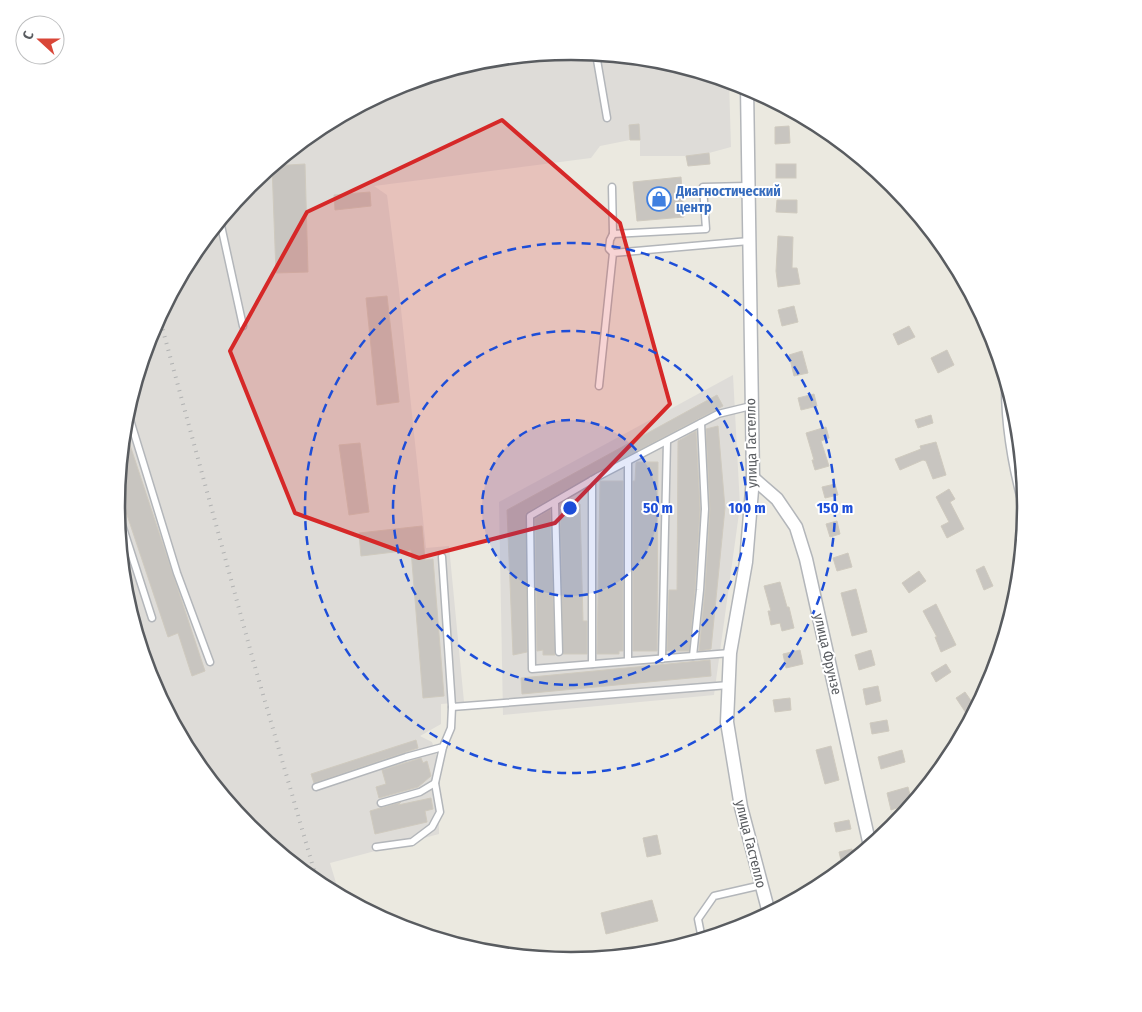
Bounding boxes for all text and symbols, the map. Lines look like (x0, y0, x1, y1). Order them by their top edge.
north arrow (15, 15, 65, 65)
text: С (19, 28, 38, 42)
place label: Диагностический центр (675, 183, 781, 216)
shop icon: Диагностический центр (646, 186, 672, 212)
street label: улица Гастелло (742, 398, 761, 488)
centre of rings (561, 499, 579, 517)
text: 50 m (643, 499, 673, 517)
text: 100 m (728, 499, 766, 517)
text: 150 m (817, 499, 853, 517)
street label: улица Фрунзе (810, 612, 845, 696)
street label: улица Гастелло (731, 798, 770, 890)

